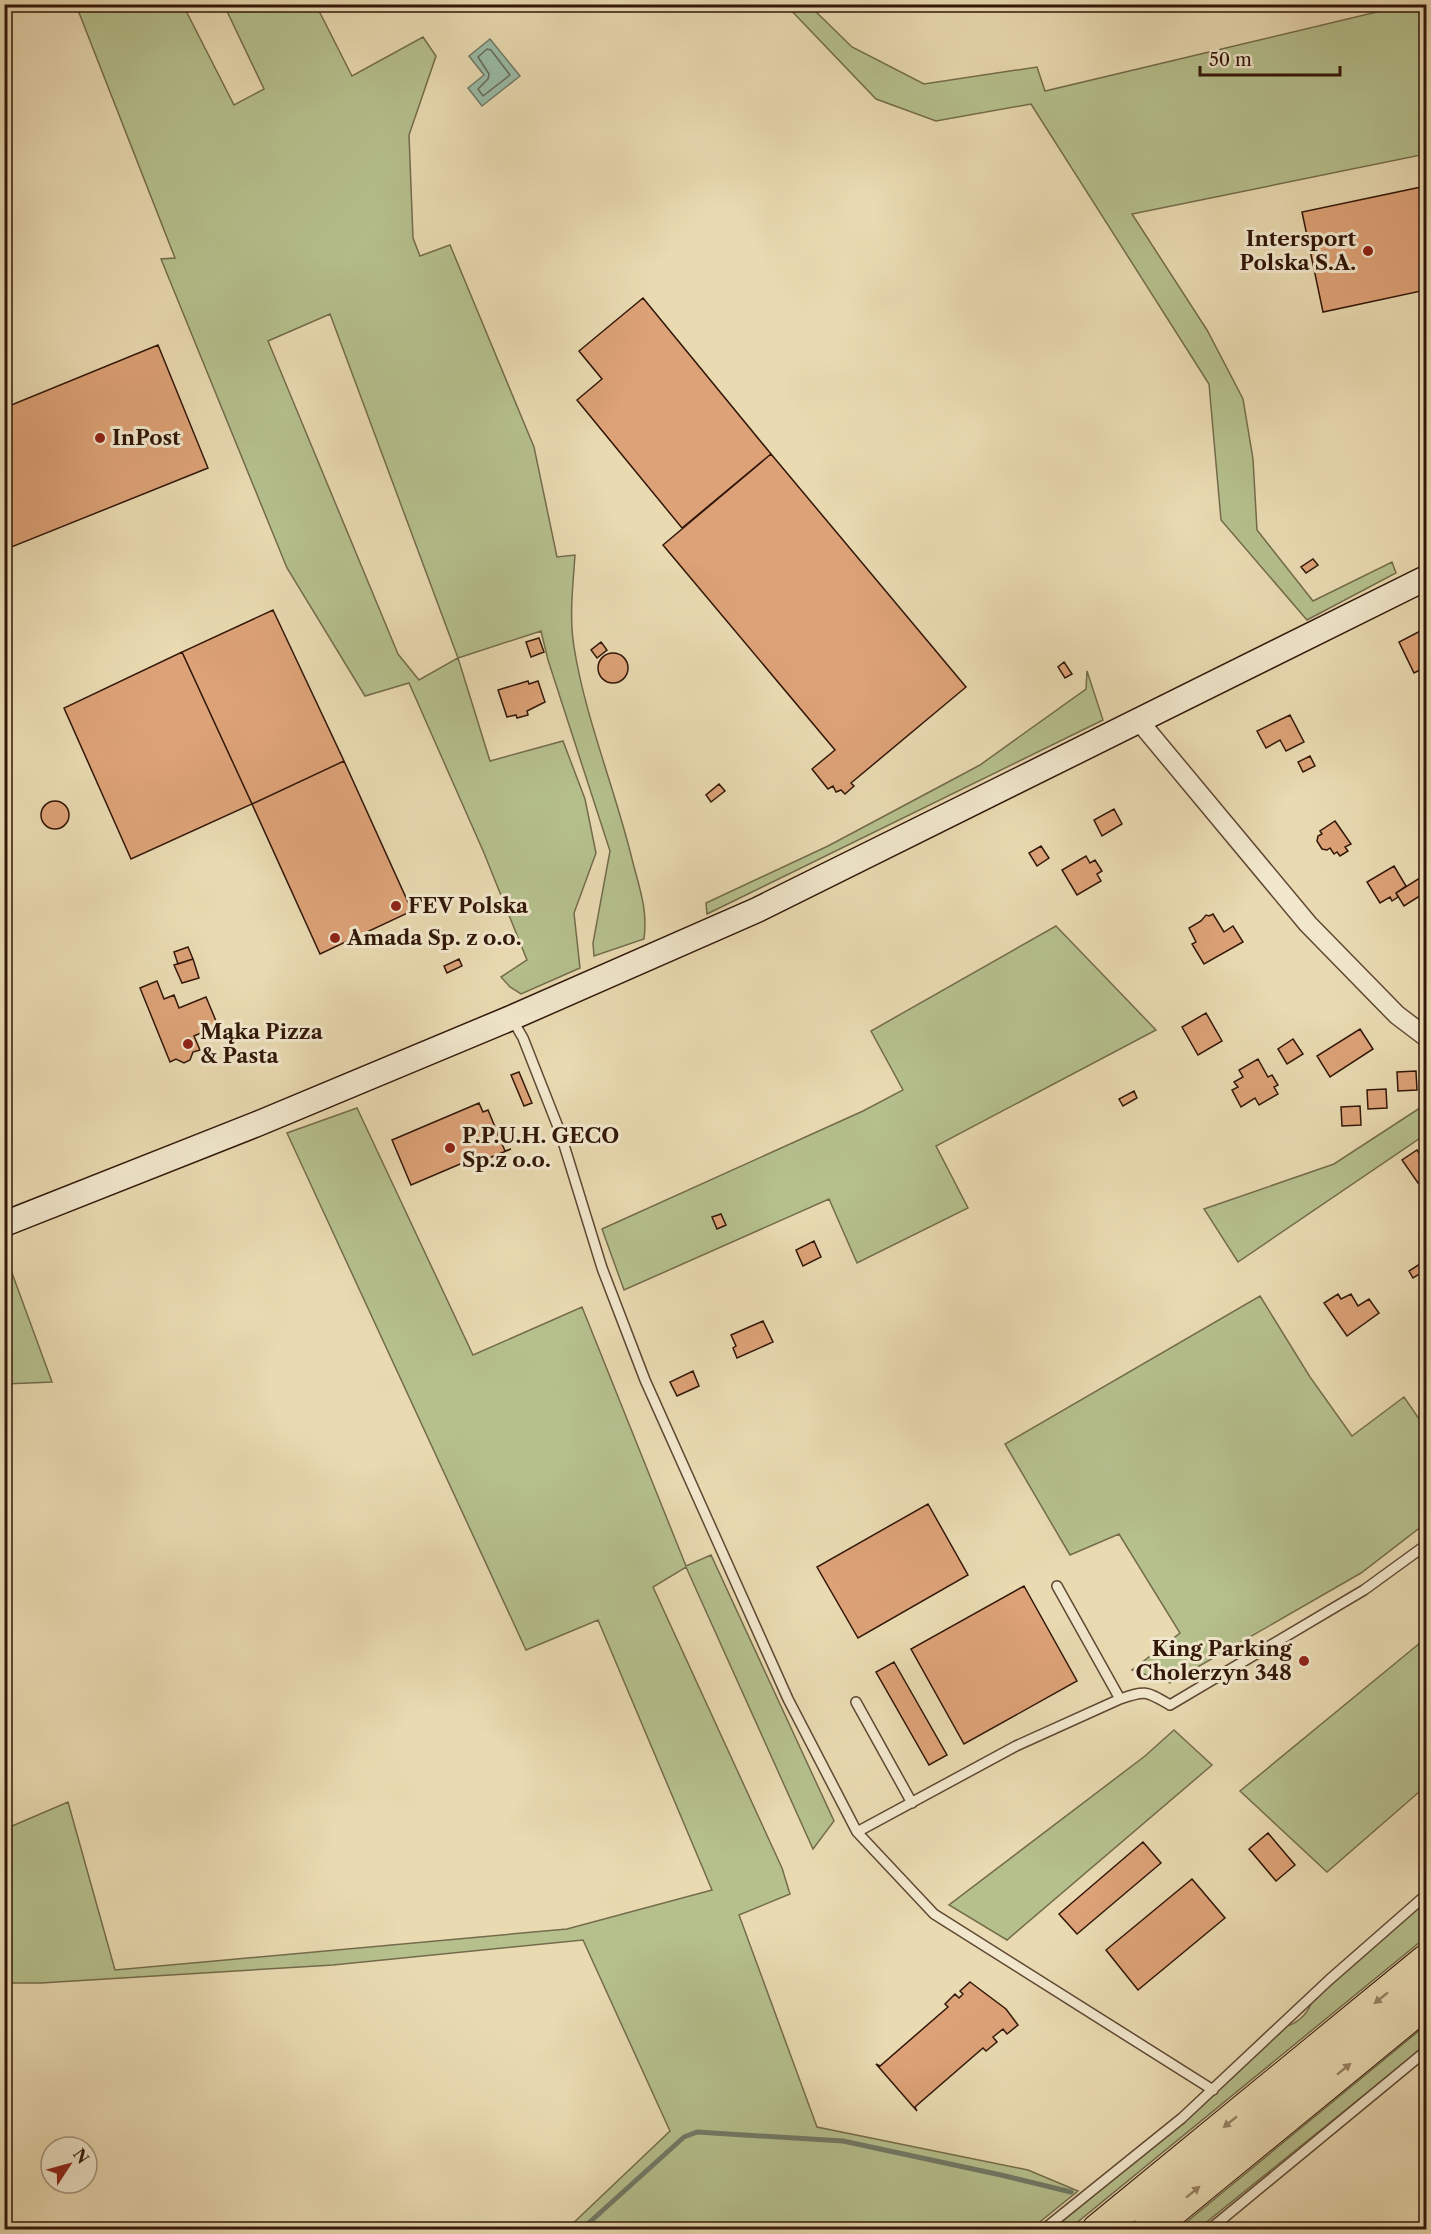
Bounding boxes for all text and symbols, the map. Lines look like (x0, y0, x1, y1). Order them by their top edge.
scale bar (1200, 39, 1340, 77)
text: 50 m (1209, 49, 1252, 71)
place label: Intersport Polska S.A. (1240, 226, 1357, 275)
marker: Intersport Polska S.A. (1361, 244, 1375, 258)
place label: InPost (112, 425, 181, 450)
marker: InPost (93, 431, 107, 445)
place label: FEV Polska (408, 893, 529, 918)
marker: FEV Polska (389, 899, 403, 913)
place label: Amada Sp. z o.o. (346, 925, 521, 950)
marker: Amada Sp. z o.o. (328, 931, 342, 945)
place label: Mąka Pizza & Pasta (200, 1019, 324, 1068)
marker: Mąka Pizza & Pasta (181, 1037, 195, 1051)
place label: P.P.U.H. GECO Sp.z o.o. (462, 1123, 619, 1172)
marker: P.P.U.H. GECO Sp.z o.o. (443, 1141, 457, 1155)
place label: King Parking Cholerzyn 348 (1136, 1636, 1293, 1685)
marker: King Parking Cholerzyn 348 (1297, 1654, 1311, 1668)
one-way arrow (1374, 1991, 1389, 2004)
one-way arrow (1336, 2063, 1351, 2076)
one-way arrow (1222, 2115, 1238, 2128)
north arrow (39, 2135, 99, 2195)
text: N (69, 2145, 93, 2168)
one-way arrow (1185, 2186, 1201, 2199)

